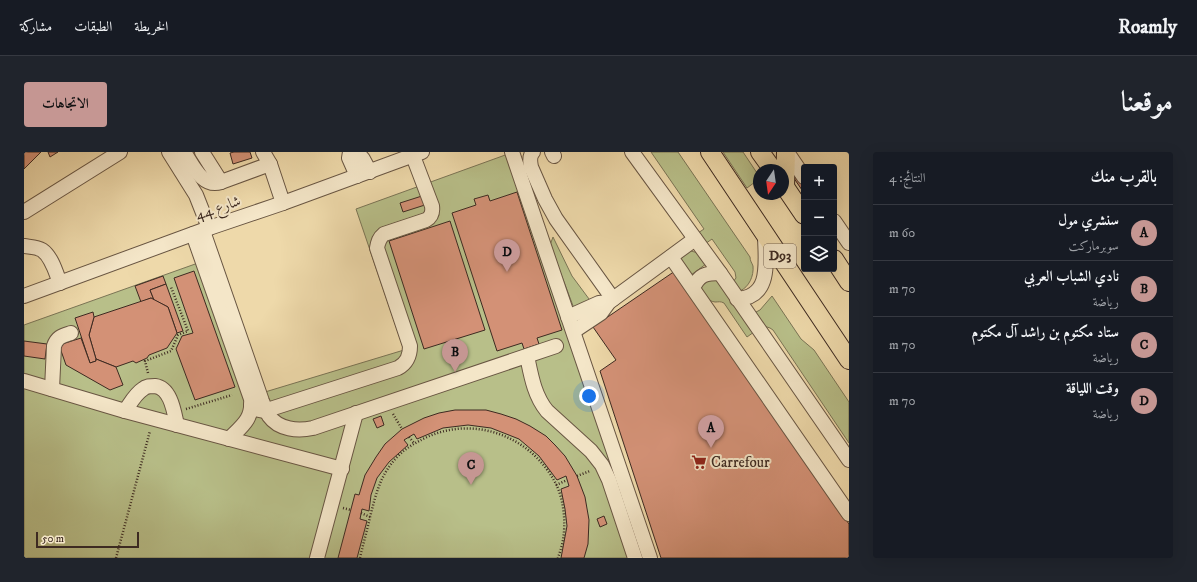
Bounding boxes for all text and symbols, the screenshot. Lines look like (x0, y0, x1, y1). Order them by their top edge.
text: Roamly (1118, 16, 1177, 39)
text: مشاركة (20, 18, 52, 36)
text: الطبقات (74, 18, 112, 36)
text: الخريطة (134, 18, 168, 36)
button: الاتجاهات (24, 82, 107, 127)
text: موقعنا (1121, 85, 1173, 120)
north arrow (753, 164, 789, 200)
map controls (801, 164, 837, 272)
button: + (801, 164, 837, 200)
text: بالقرب منك (1091, 166, 1157, 188)
text: النتائج: 4 (889, 170, 926, 186)
street label: شارع 44 (193, 191, 244, 227)
button: − (801, 200, 837, 236)
text: سنشري مول (1058, 211, 1119, 230)
text: 60 m (889, 225, 915, 241)
text: A (1140, 225, 1148, 241)
button: layers (801, 236, 837, 272)
text: سوبرماركت (1069, 238, 1119, 254)
pin: D (494, 239, 520, 272)
road number: D93 (764, 244, 796, 268)
text: نادي الشباب العربي (1024, 267, 1119, 286)
text: 70 m (889, 281, 915, 297)
text: B (1140, 281, 1148, 297)
text: رياضة (1093, 294, 1119, 310)
text: ستاد مكتوم بن راشد آل مكتوم (972, 323, 1119, 342)
text: 70 m (889, 337, 915, 353)
text: C (1140, 337, 1148, 353)
pin: B (442, 339, 468, 372)
text: رياضة (1093, 350, 1119, 366)
text: وقت اللياقة (1066, 379, 1119, 398)
your location (579, 386, 599, 406)
text: 70 m (889, 393, 915, 409)
text: D (1139, 393, 1149, 409)
text: رياضة (1093, 406, 1119, 422)
pin: A (698, 415, 724, 448)
pin: C (458, 452, 484, 485)
supermarket icon: Carrefour (690, 453, 708, 471)
place label: Carrefour (711, 453, 770, 472)
scale bar (36, 530, 139, 549)
text: 50 m (42, 532, 64, 546)

